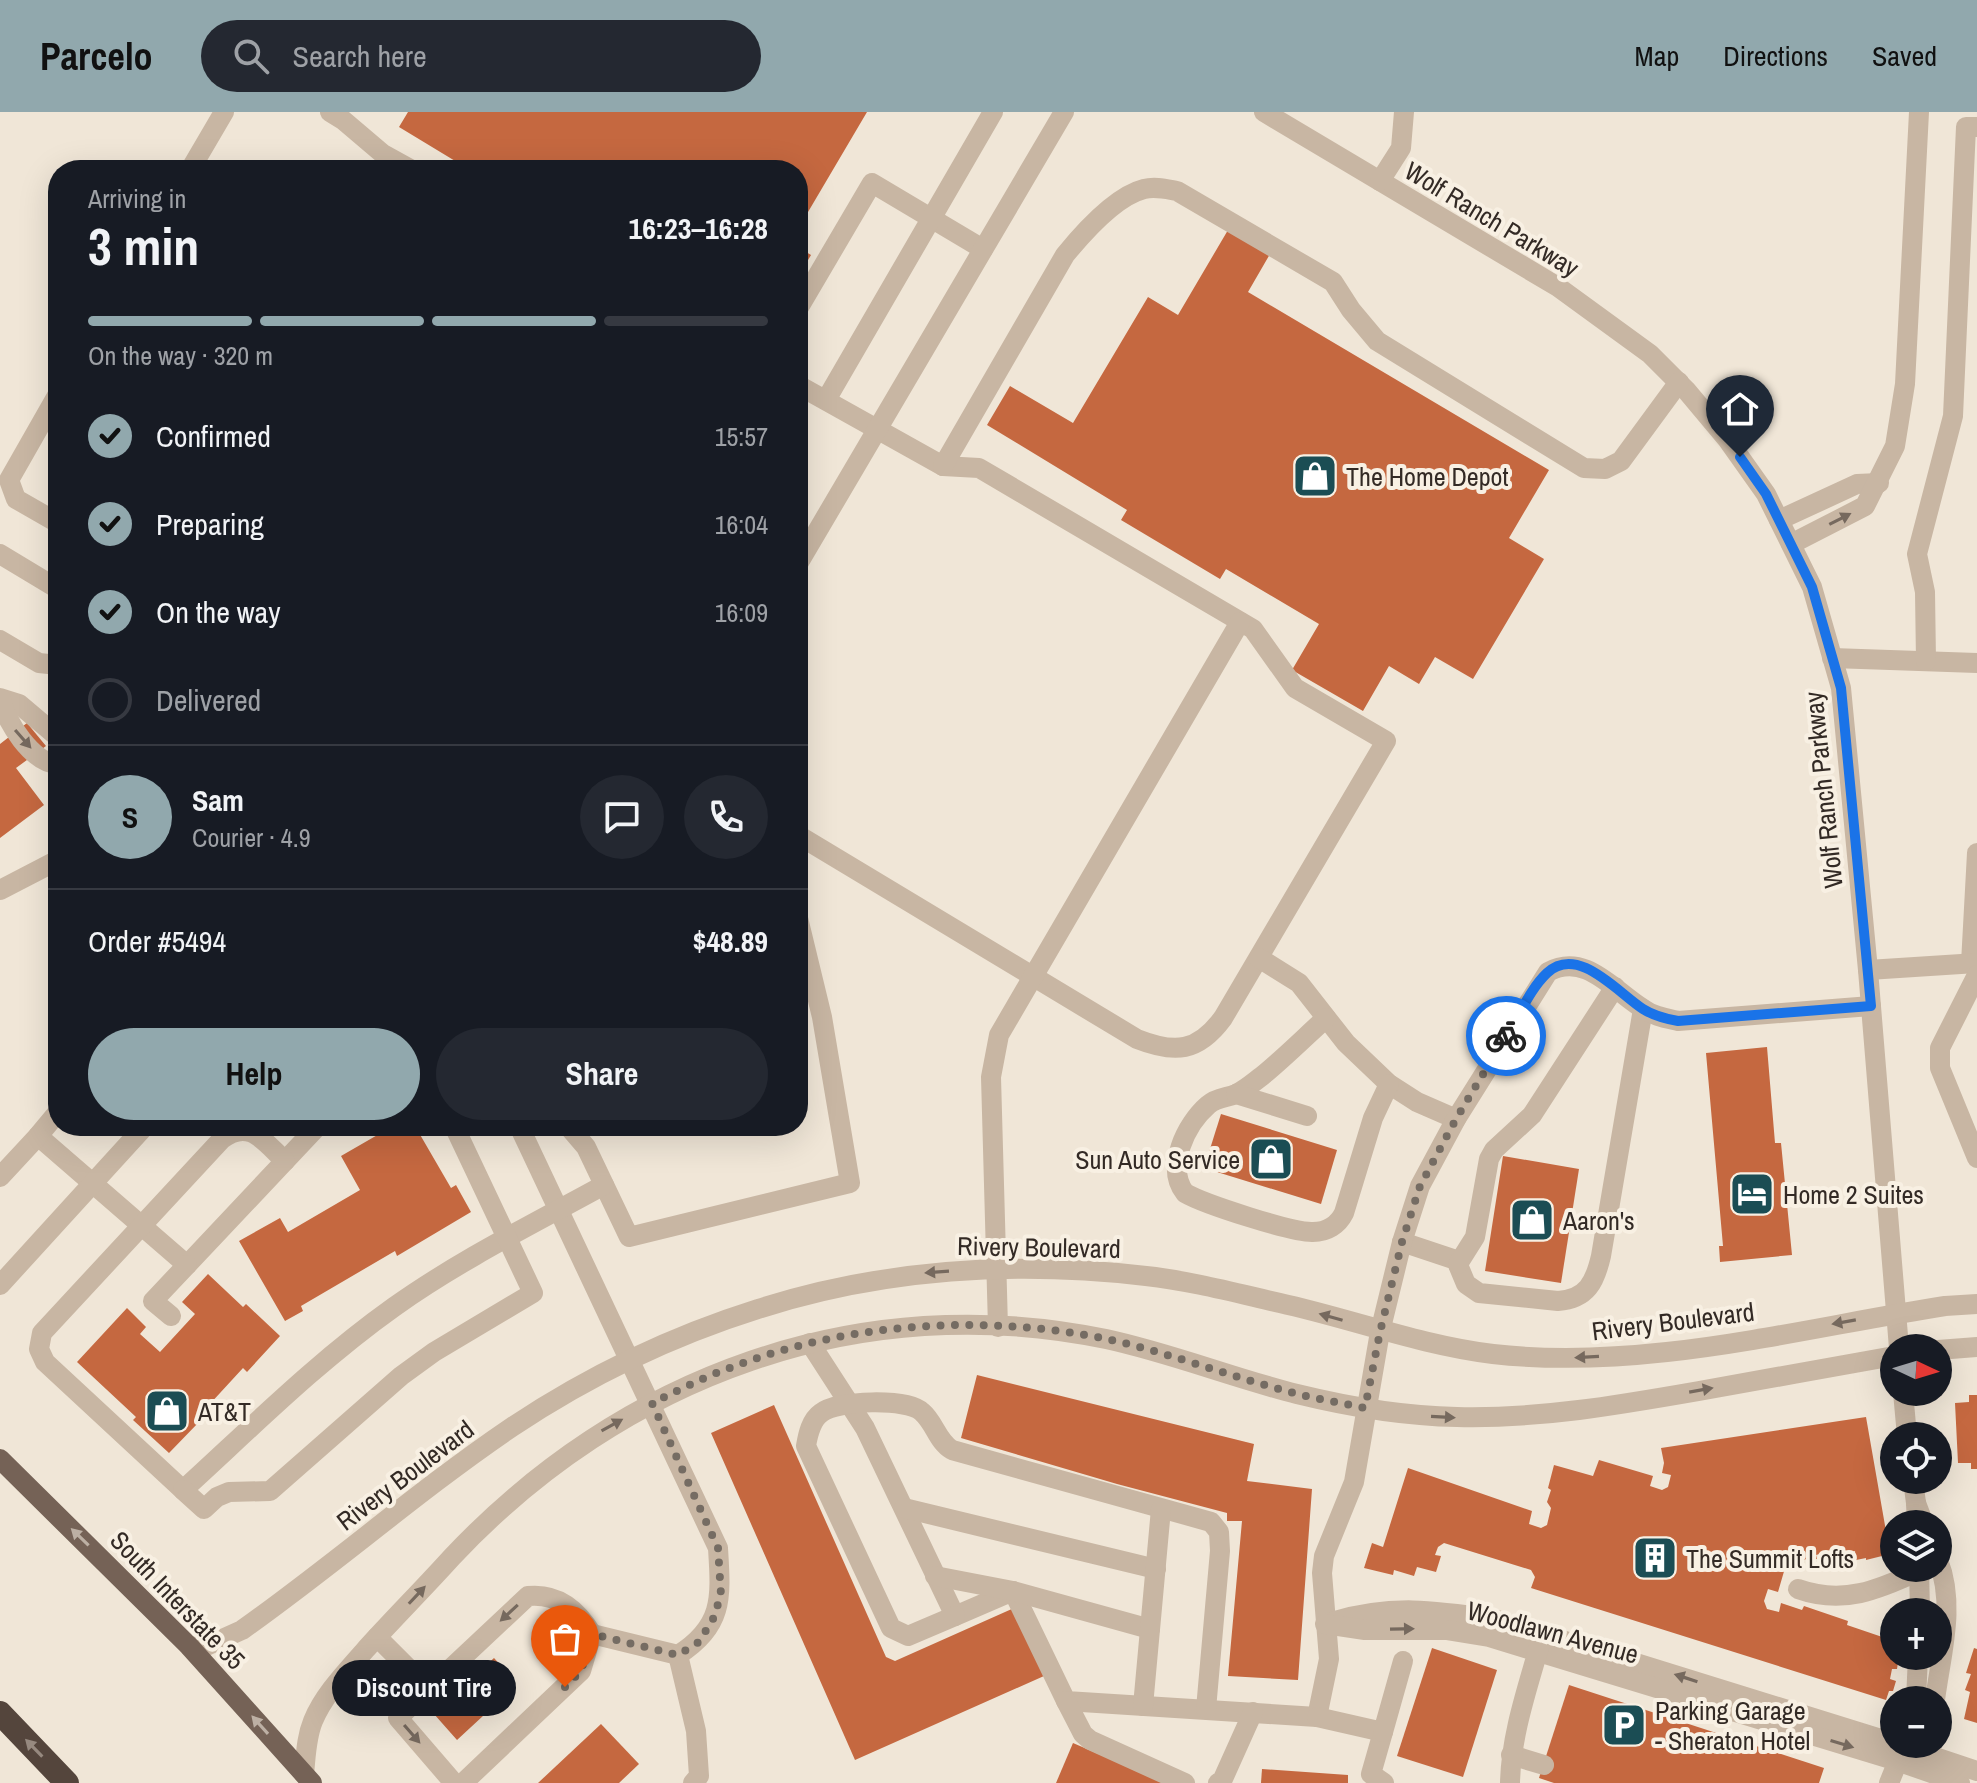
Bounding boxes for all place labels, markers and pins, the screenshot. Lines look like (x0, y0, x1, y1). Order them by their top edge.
pin (1706, 375, 1774, 457)
shop icon: The Home Depot (1291, 452, 1339, 500)
place label: The Home Depot (1346, 459, 1508, 494)
shop icon: Sun Auto Service (1247, 1135, 1295, 1183)
place label: Sun Auto Service (1075, 1142, 1240, 1177)
hotel icon: Home 2 Suites (1728, 1170, 1776, 1218)
place label: Home 2 Suites (1783, 1177, 1924, 1212)
shop icon: Aaron's (1508, 1196, 1556, 1244)
place label: Aaron's (1562, 1203, 1635, 1238)
shop icon: AT&T (143, 1387, 191, 1435)
place label: AT&T (197, 1394, 251, 1429)
building icon: The Summit Lofts (1631, 1534, 1679, 1582)
place label: The Summit Lofts (1686, 1541, 1854, 1576)
pin (531, 1605, 599, 1687)
callout: Discount Tire (333, 1659, 517, 1715)
place label: Parking Garage - Sheraton Hotel (1655, 1693, 1810, 1758)
parking icon: Parking Garage - Sheraton Hotel (1600, 1701, 1648, 1749)

